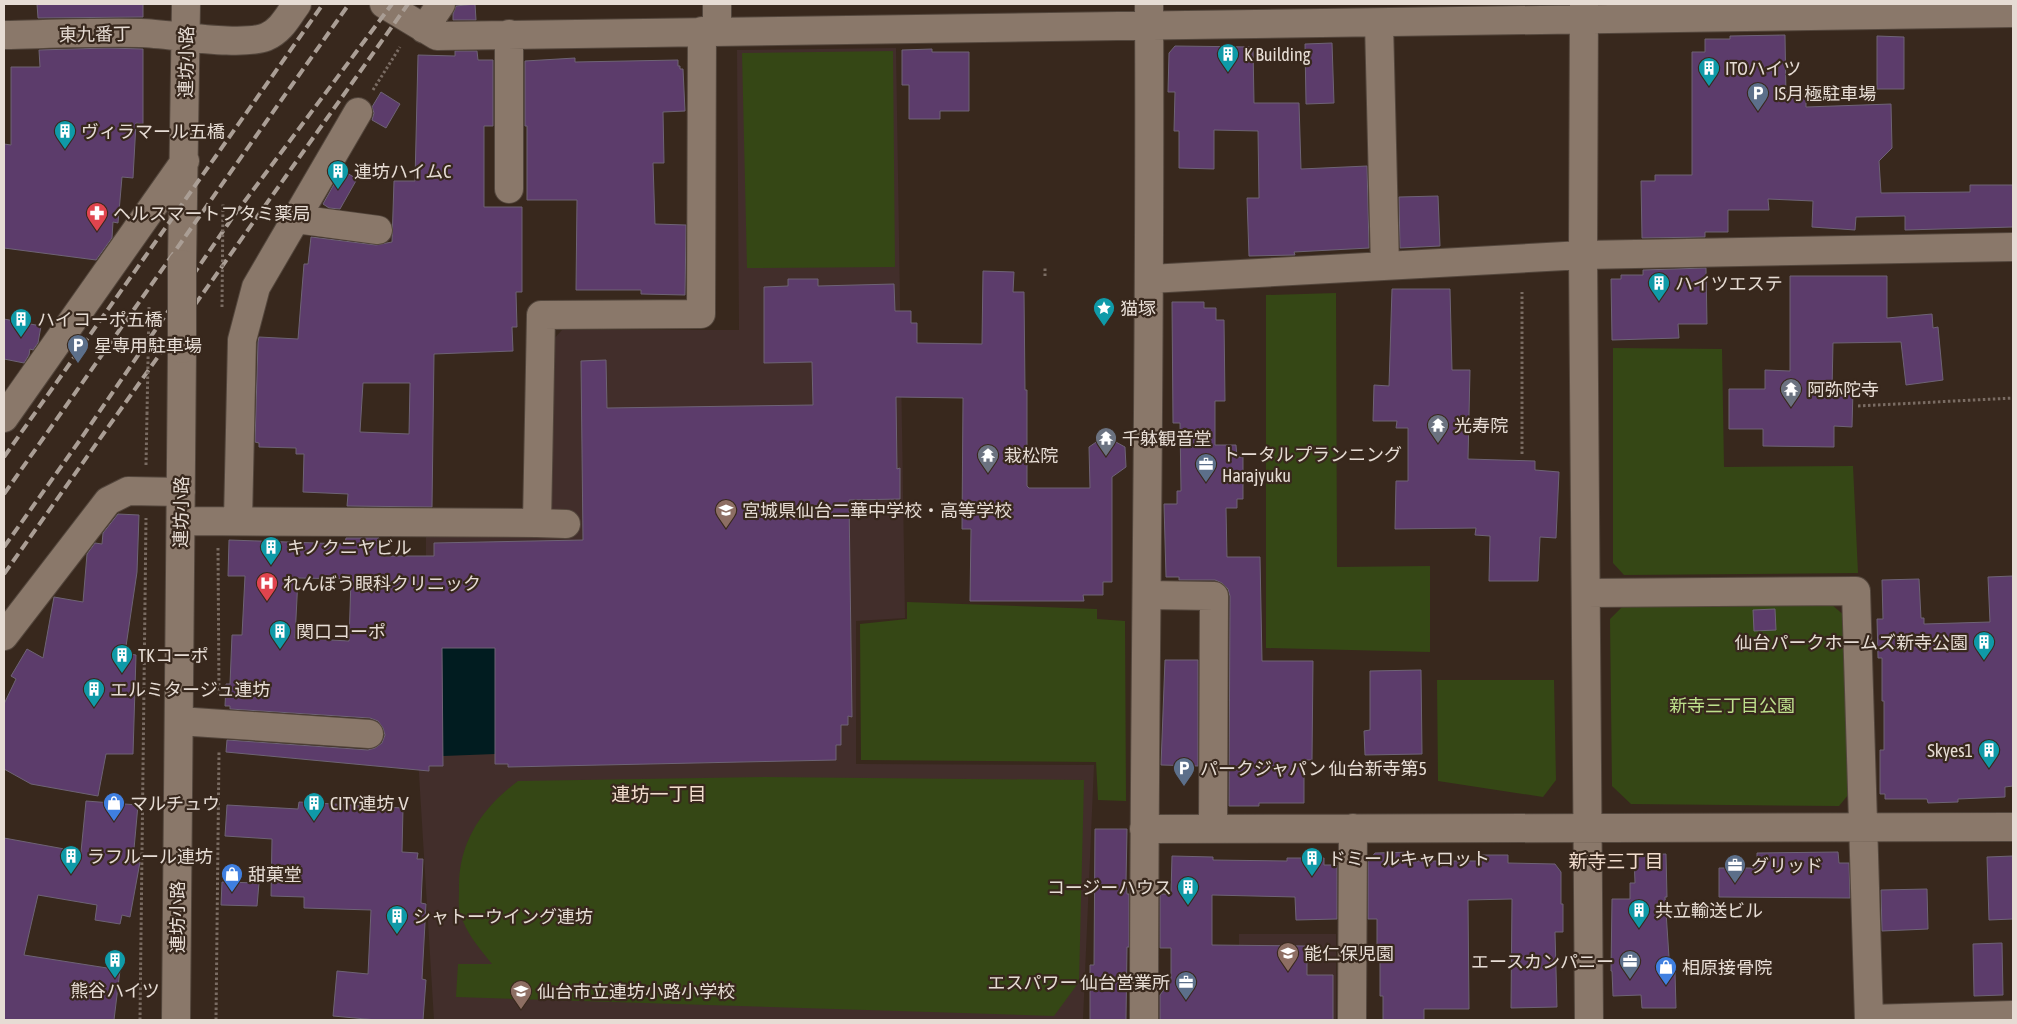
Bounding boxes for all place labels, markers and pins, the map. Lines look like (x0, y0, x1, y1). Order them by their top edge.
building icon: K Building (1216, 42, 1240, 73)
place label: K Building (1244, 44, 1311, 65)
building icon: ITOハイツ (1697, 56, 1721, 87)
place label: ITOハイツ (1725, 58, 1801, 79)
parking icon: IS月極駐車場 (1746, 81, 1770, 112)
place label: IS月極駐車場 (1774, 83, 1876, 104)
building icon: ヴィラマール五橋 (53, 119, 77, 150)
place label: ヴィラマール五橋 (81, 121, 225, 142)
building icon: 連坊ハイムC (326, 159, 350, 190)
place label: 連坊ハイムC (354, 161, 451, 182)
pharmacy icon: ヘルスマートフタミ薬局 (85, 201, 109, 232)
place label: ヘルスマートフタミ薬局 (113, 203, 310, 224)
building icon: ハイツエステ (1647, 271, 1671, 302)
place label: ハイツエステ (1675, 273, 1783, 294)
place icon: 猫塚 (1092, 296, 1116, 327)
place label: 猫塚 (1120, 298, 1156, 319)
building icon: ハイコーポ五橋 (9, 307, 33, 338)
place label: ハイコーポ五橋 (37, 309, 163, 330)
parking icon: 星専用駐車場 (66, 333, 90, 364)
place label: 星専用駐車場 (94, 335, 202, 356)
temple icon: 阿弥陀寺 (1779, 377, 1803, 408)
place label: 阿弥陀寺 (1807, 379, 1879, 400)
temple icon: 光寿院 (1426, 413, 1450, 444)
place label: 光寿院 (1454, 415, 1508, 436)
temple icon: 千躰観音堂 (1094, 426, 1118, 457)
place label: 千躰観音堂 (1122, 428, 1212, 449)
temple icon: 栽松院 (976, 443, 1000, 474)
place label: トータルプランニング Harajyuku (1222, 444, 1402, 486)
place label: 栽松院 (1004, 445, 1058, 466)
office icon: トータルプランニング Harajyuku (1194, 452, 1218, 483)
school or university icon: 宮城県仙台二華中学校・高等学校 (714, 498, 738, 529)
place label: 宮城県仙台二華中学校・高等学校 (742, 500, 1012, 521)
building icon: キノクニヤビル (259, 535, 283, 566)
place label: キノクニヤビル (287, 537, 412, 558)
hospital icon: れんぼう眼科クリニック (255, 571, 279, 602)
place label: れんぼう眼科クリニック (283, 573, 481, 594)
building icon: 関口コーポ (268, 619, 292, 650)
place label: 関口コーポ (296, 621, 386, 642)
building icon: 仙台パークホームズ新寺公園 (1972, 630, 1996, 661)
place label: 仙台パークホームズ新寺公園 (1735, 632, 1968, 653)
building icon: TKコーポ (110, 643, 134, 674)
place label: TKコーポ (138, 645, 209, 666)
building icon: エルミタージュ連坊 (82, 677, 106, 708)
place label: エルミタージュ連坊 (110, 679, 270, 700)
building icon: Skyes1 (1977, 738, 2001, 769)
place label: Skyes1 (1927, 740, 1973, 761)
parking icon: パークジャパン 仙台新寺第5 (1172, 756, 1196, 787)
place label: パークジャパン 仙台新寺第5 (1200, 758, 1427, 779)
shop icon: マルチュウ (102, 791, 126, 822)
building icon: CITY連坊Ⅴ (302, 791, 326, 822)
place label: マルチュウ (130, 793, 220, 814)
place label: CITY連坊Ⅴ (330, 793, 413, 814)
building icon: ラフルール連坊 (59, 844, 83, 875)
place label: ラフルール連坊 (87, 846, 213, 867)
building icon: ドミールキャロット (1300, 846, 1324, 877)
place label: ドミールキャロット (1328, 848, 1490, 869)
office icon: グリッド (1723, 853, 1747, 884)
place label: グリッド (1751, 855, 1823, 876)
shop icon: 甜菓堂 (220, 862, 244, 893)
place label: 甜菓堂 (248, 864, 302, 885)
building icon: コージーハウス (1176, 875, 1200, 906)
place label: コージーハウス (1047, 877, 1172, 898)
building icon: 共立輸送ビル (1627, 898, 1651, 929)
place label: 共立輸送ビル (1655, 900, 1763, 921)
building icon: シャトーウイング連坊 (385, 904, 409, 935)
place label: シャトーウイング連坊 (413, 906, 593, 927)
school or university icon: 能仁保児園 (1276, 941, 1300, 972)
place label: 能仁保児園 (1304, 943, 1394, 964)
building icon: 熊谷ハイツ (103, 948, 127, 979)
office icon: エースカンパニー (1618, 949, 1642, 980)
place label: エースカンパニー (1471, 951, 1614, 972)
shop icon: 相原接骨院 (1654, 955, 1678, 986)
place label: 相原接骨院 (1682, 957, 1772, 978)
office icon: エスパワー 仙台営業所 (1174, 970, 1198, 1001)
place label: エスパワー 仙台営業所 (988, 972, 1170, 993)
school or university icon: 仙台市立連坊小路小学校 (509, 979, 533, 1010)
place label: 熊谷ハイツ (70, 980, 160, 1001)
place label: 仙台市立連坊小路小学校 (537, 981, 735, 1002)

